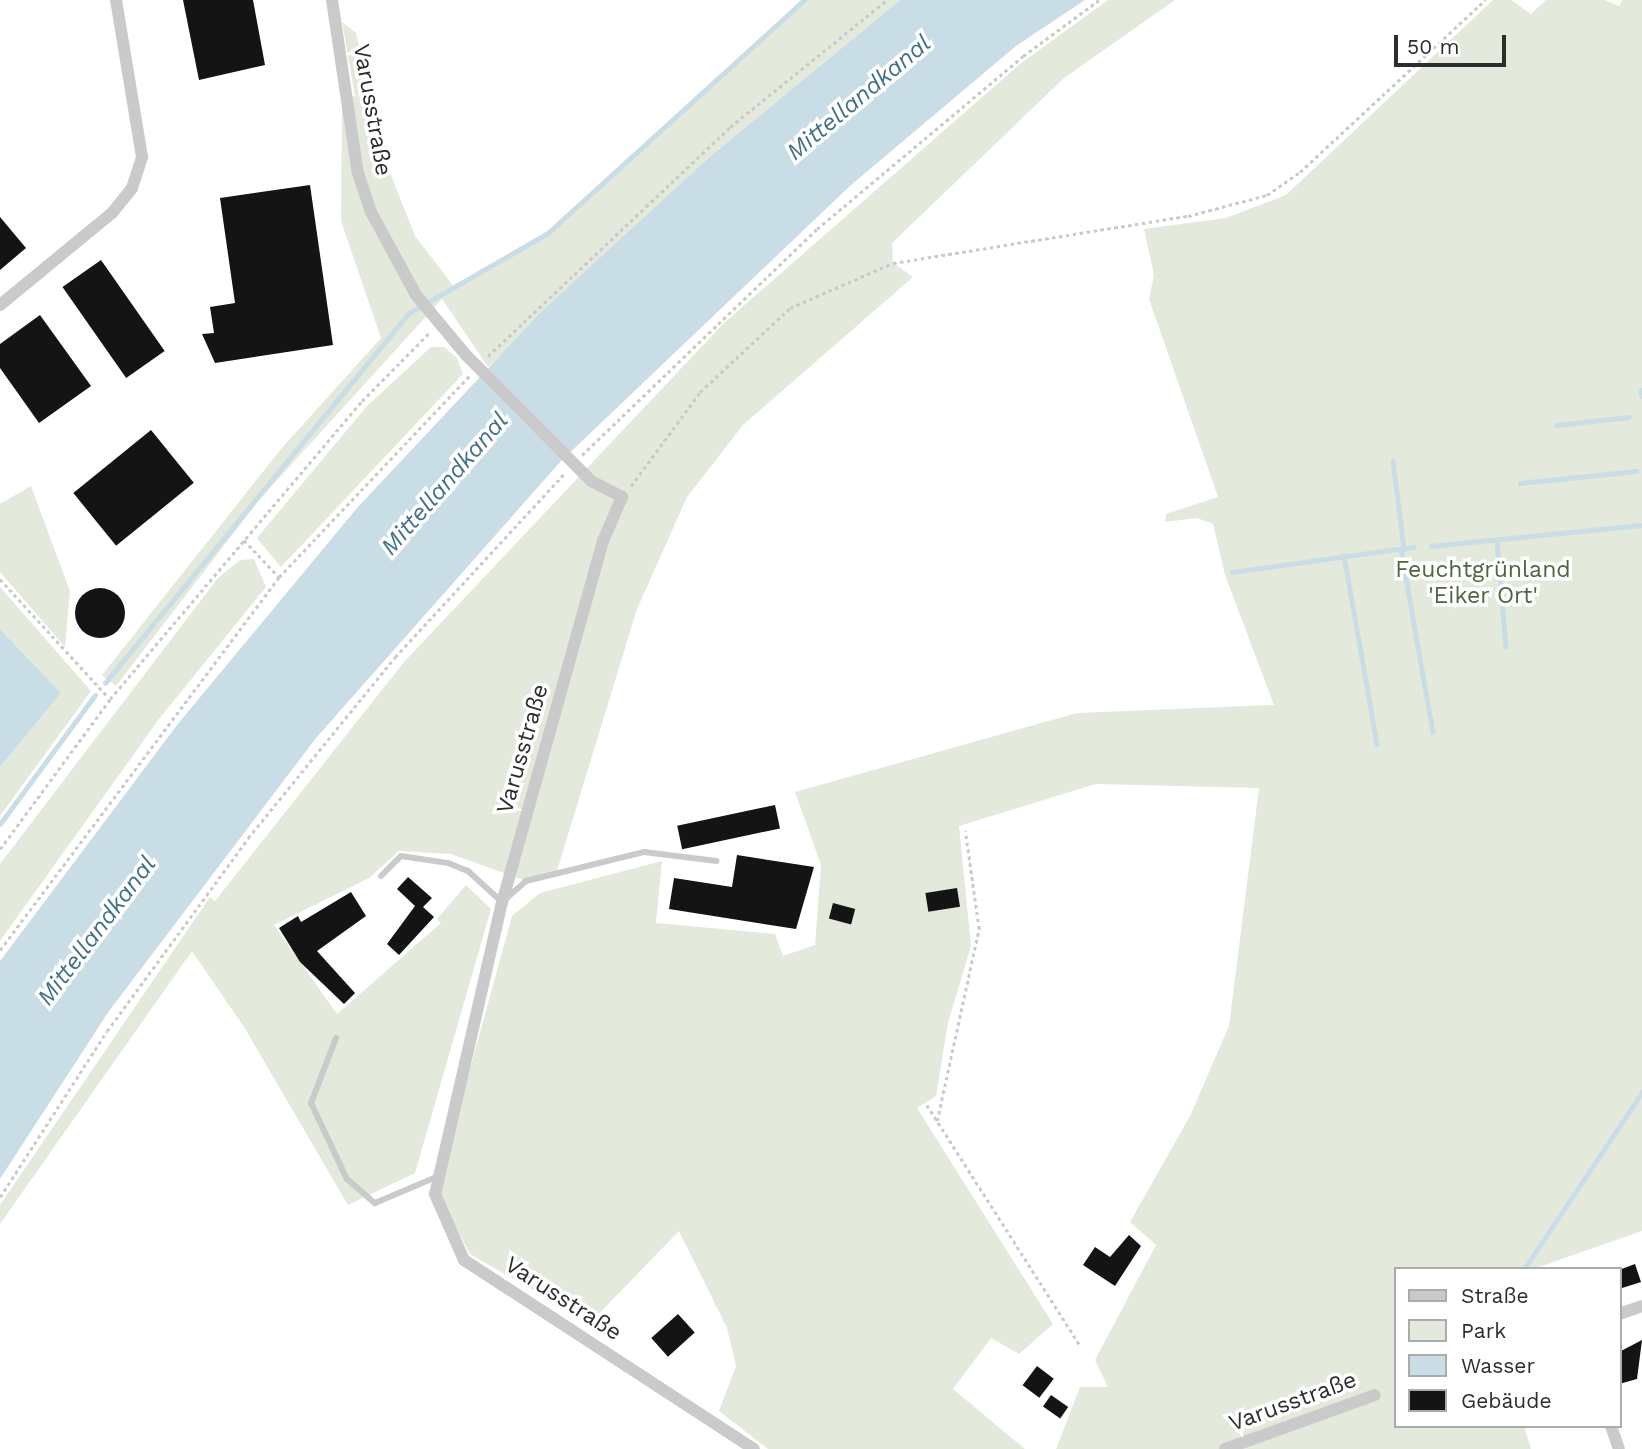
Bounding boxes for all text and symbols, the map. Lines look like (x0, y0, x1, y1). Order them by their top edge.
scale bar (1397, 21, 1509, 65)
water label: Mittellandkanal (781, 29, 937, 167)
text: 50 m (1407, 34, 1459, 59)
street label: Varusstraße (347, 42, 397, 178)
water label: Mittellandkanal (375, 407, 515, 561)
park label: Feuchtgrünland 'Eiker Ort' (1395, 556, 1571, 610)
street label: Varusstraße (491, 681, 555, 817)
water label: Mittellandkanal (32, 851, 162, 1011)
street label: Varusstraße (499, 1251, 627, 1347)
legend (1394, 1267, 1621, 1428)
text: Straße (1461, 1283, 1529, 1308)
text: Park (1461, 1318, 1506, 1343)
text: Wasser (1461, 1353, 1535, 1378)
street label: Varusstraße (1226, 1366, 1360, 1438)
text: Gebäude (1461, 1388, 1552, 1413)

